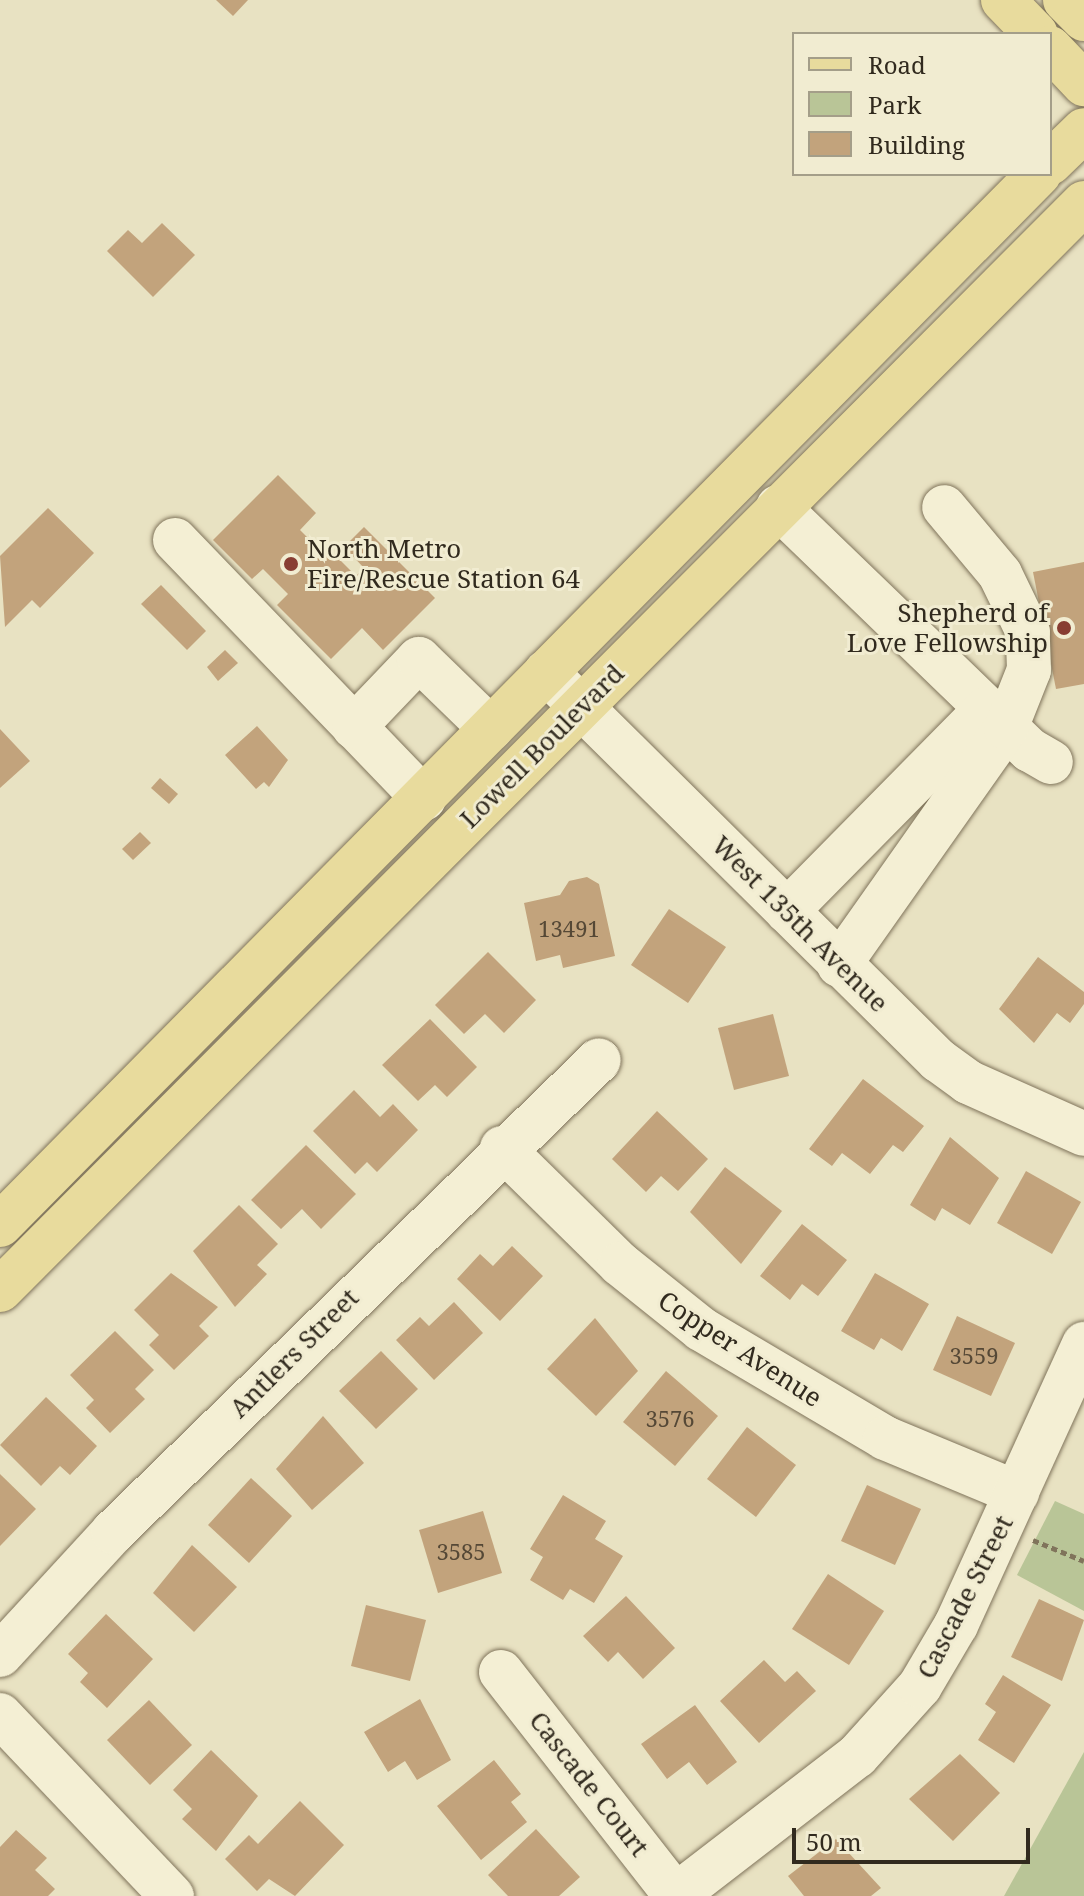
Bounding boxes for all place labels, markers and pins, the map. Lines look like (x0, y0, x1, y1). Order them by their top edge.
place label: North Metro Fire/Rescue Station 64 (307, 533, 580, 594)
marker: North Metro Fire/Rescue Station 64 (282, 555, 300, 573)
place label: Shepherd of Love Fellowship (847, 597, 1048, 658)
marker: Shepherd of Love Fellowship (1055, 619, 1073, 637)

